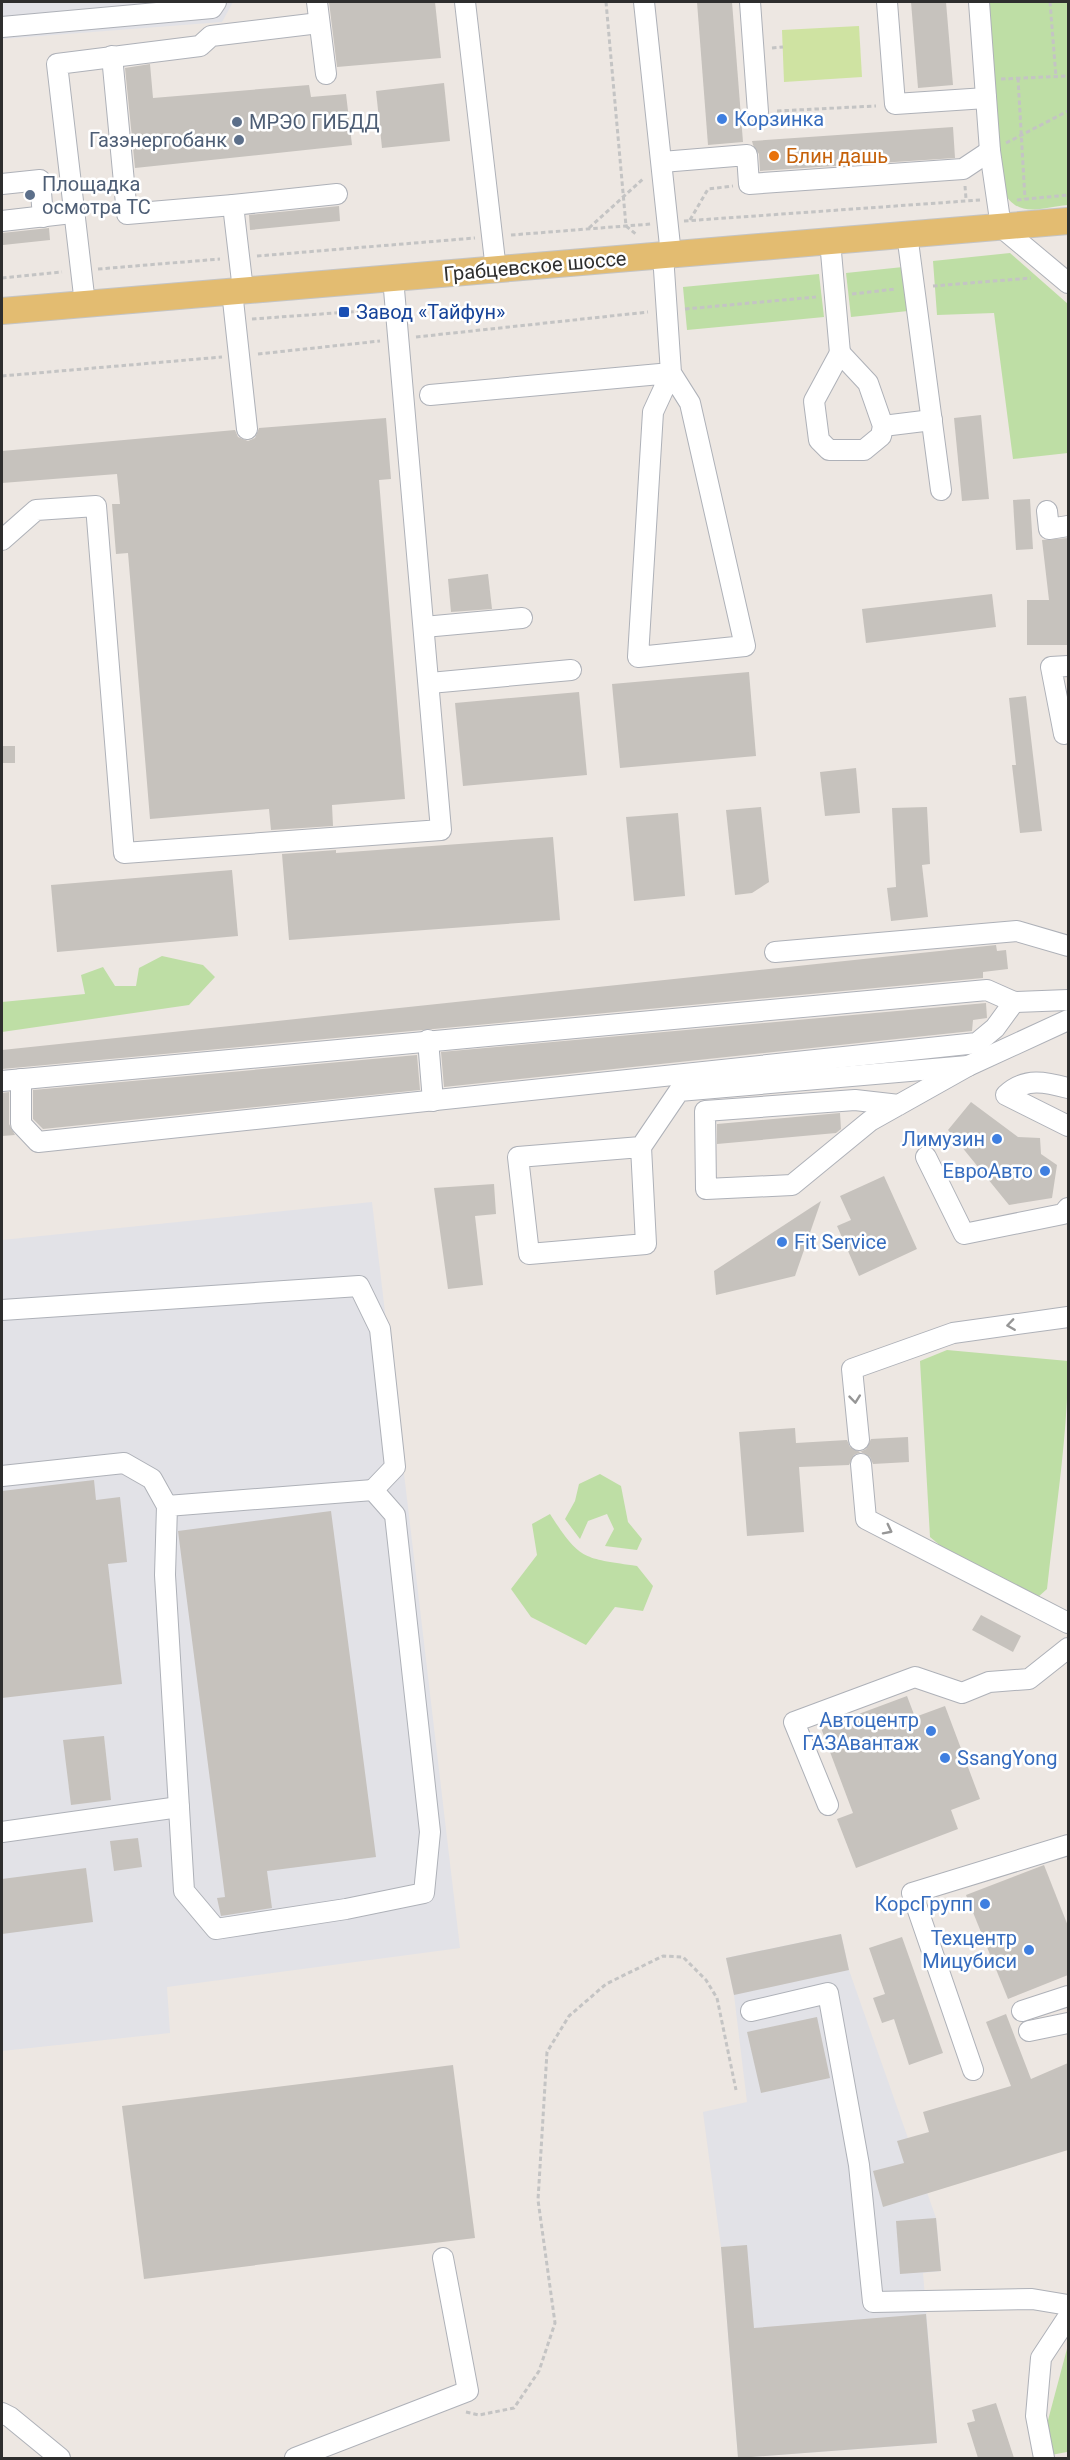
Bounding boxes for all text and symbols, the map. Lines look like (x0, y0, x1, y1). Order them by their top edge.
place label: Корзинка (734, 107, 824, 131)
place label: МРЭО ГИБДД (249, 110, 380, 134)
marker: Корзинка (715, 112, 729, 126)
marker: МРЭО ГИБДД (230, 115, 244, 129)
place label: Газэнергобанк (89, 128, 227, 152)
marker: Газэнергобанк (232, 133, 246, 147)
place label: Блин дашь (786, 144, 888, 168)
marker: Блин дашь (767, 149, 781, 163)
place label: Площадка осмотра ТС (42, 172, 151, 219)
marker: Площадка осмотра ТС (23, 188, 37, 202)
street label: Грабцевское шоссе (443, 246, 627, 286)
place label: Завод «Тайфун» (356, 300, 505, 324)
marker: Завод «Тайфун» (337, 305, 351, 319)
place label: Лимузин (902, 1127, 985, 1151)
marker: Лимузин (990, 1132, 1004, 1146)
place label: ЕвроАвто (943, 1159, 1033, 1183)
marker: ЕвроАвто (1038, 1164, 1052, 1178)
place label: Fit Service (794, 1230, 886, 1254)
marker: Fit Service (775, 1235, 789, 1249)
one-way arrow (1006, 1318, 1015, 1331)
one-way arrow (848, 1394, 861, 1403)
one-way arrow (881, 1523, 892, 1535)
place label: Автоцентр ГАЗАвантаж (802, 1708, 920, 1755)
marker: Автоцентр ГАЗАвантаж (924, 1724, 938, 1738)
place label: SsangYong (957, 1746, 1057, 1770)
marker: SsangYong (938, 1751, 952, 1765)
place label: КорсГрупп (875, 1892, 973, 1916)
marker: КорсГрупп (978, 1897, 992, 1911)
place label: Техцентр Мицубиси (922, 1926, 1017, 1973)
marker: Техцентр Мицубиси (1022, 1943, 1036, 1957)

